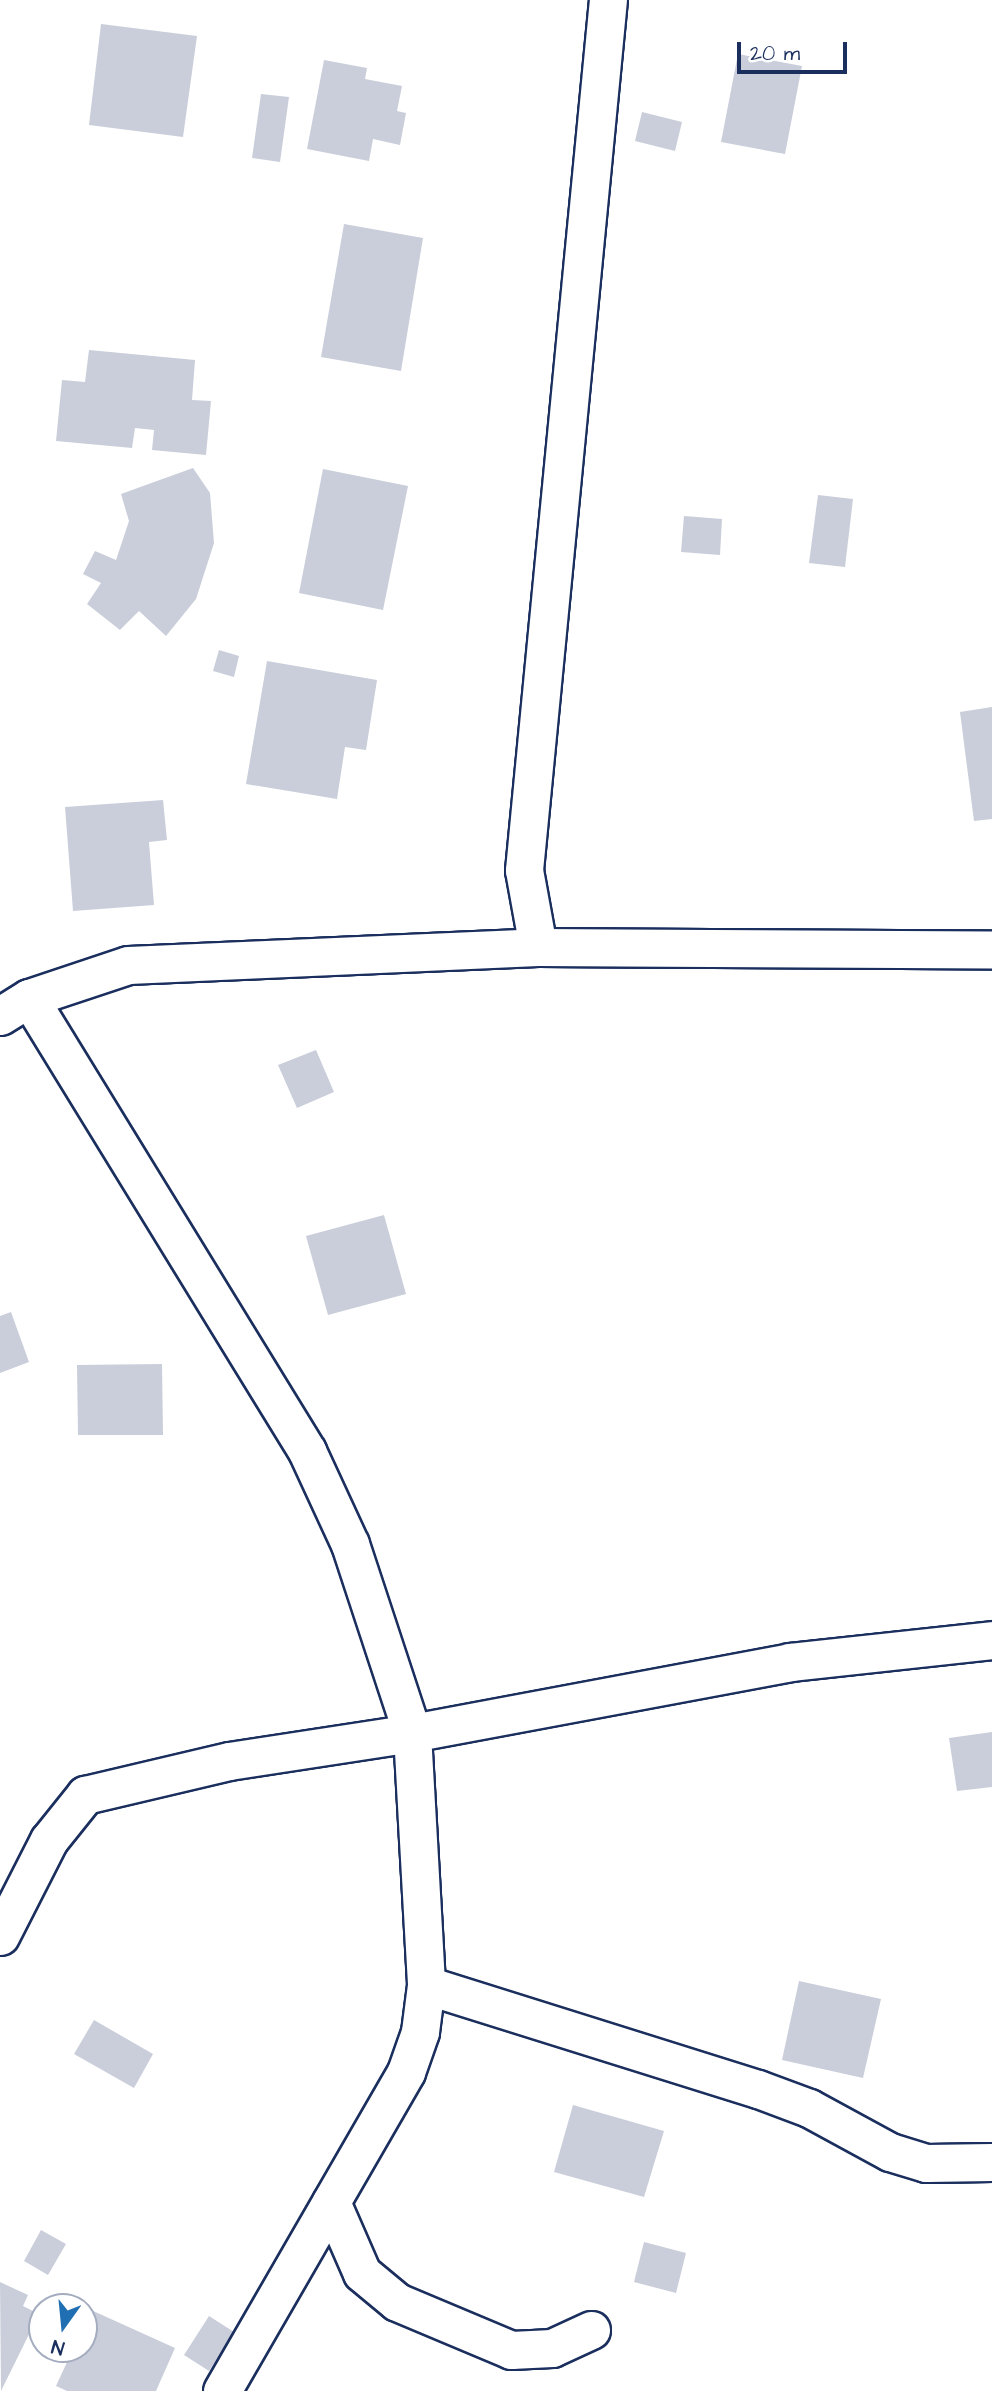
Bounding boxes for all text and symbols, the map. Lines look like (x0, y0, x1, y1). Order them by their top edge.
scale bar (740, 28, 850, 72)
text: 20 m (750, 39, 800, 68)
north arrow (28, 2293, 98, 2363)
text: N (49, 2332, 67, 2361)

